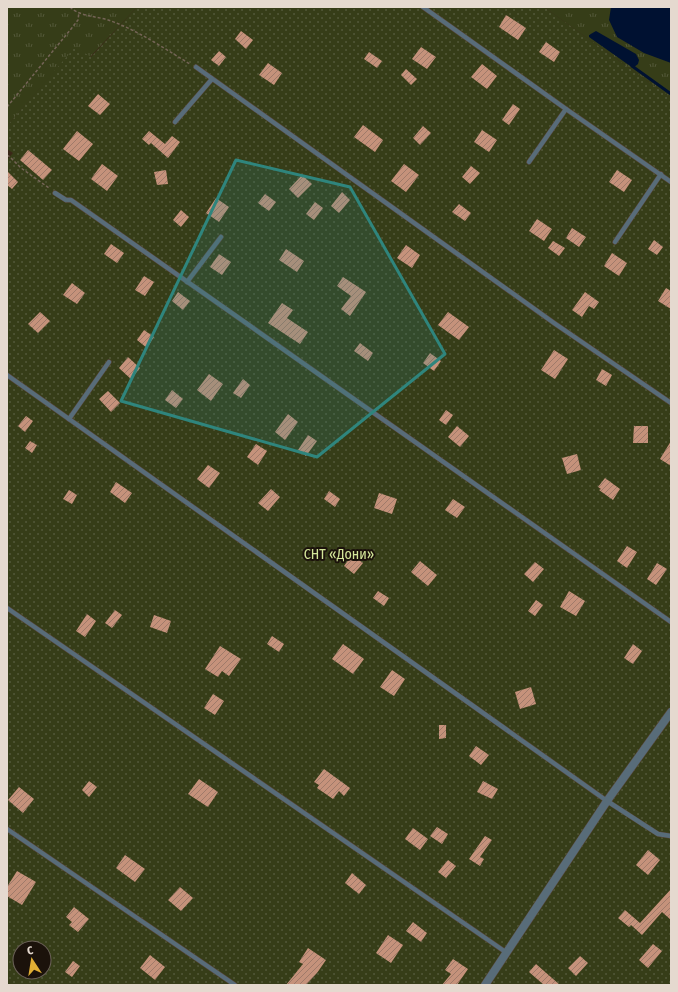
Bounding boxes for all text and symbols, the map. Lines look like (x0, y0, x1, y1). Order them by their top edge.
park label: СНТ «Дони» (304, 546, 374, 563)
north arrow (12, 940, 52, 980)
text: С (26, 944, 34, 958)

